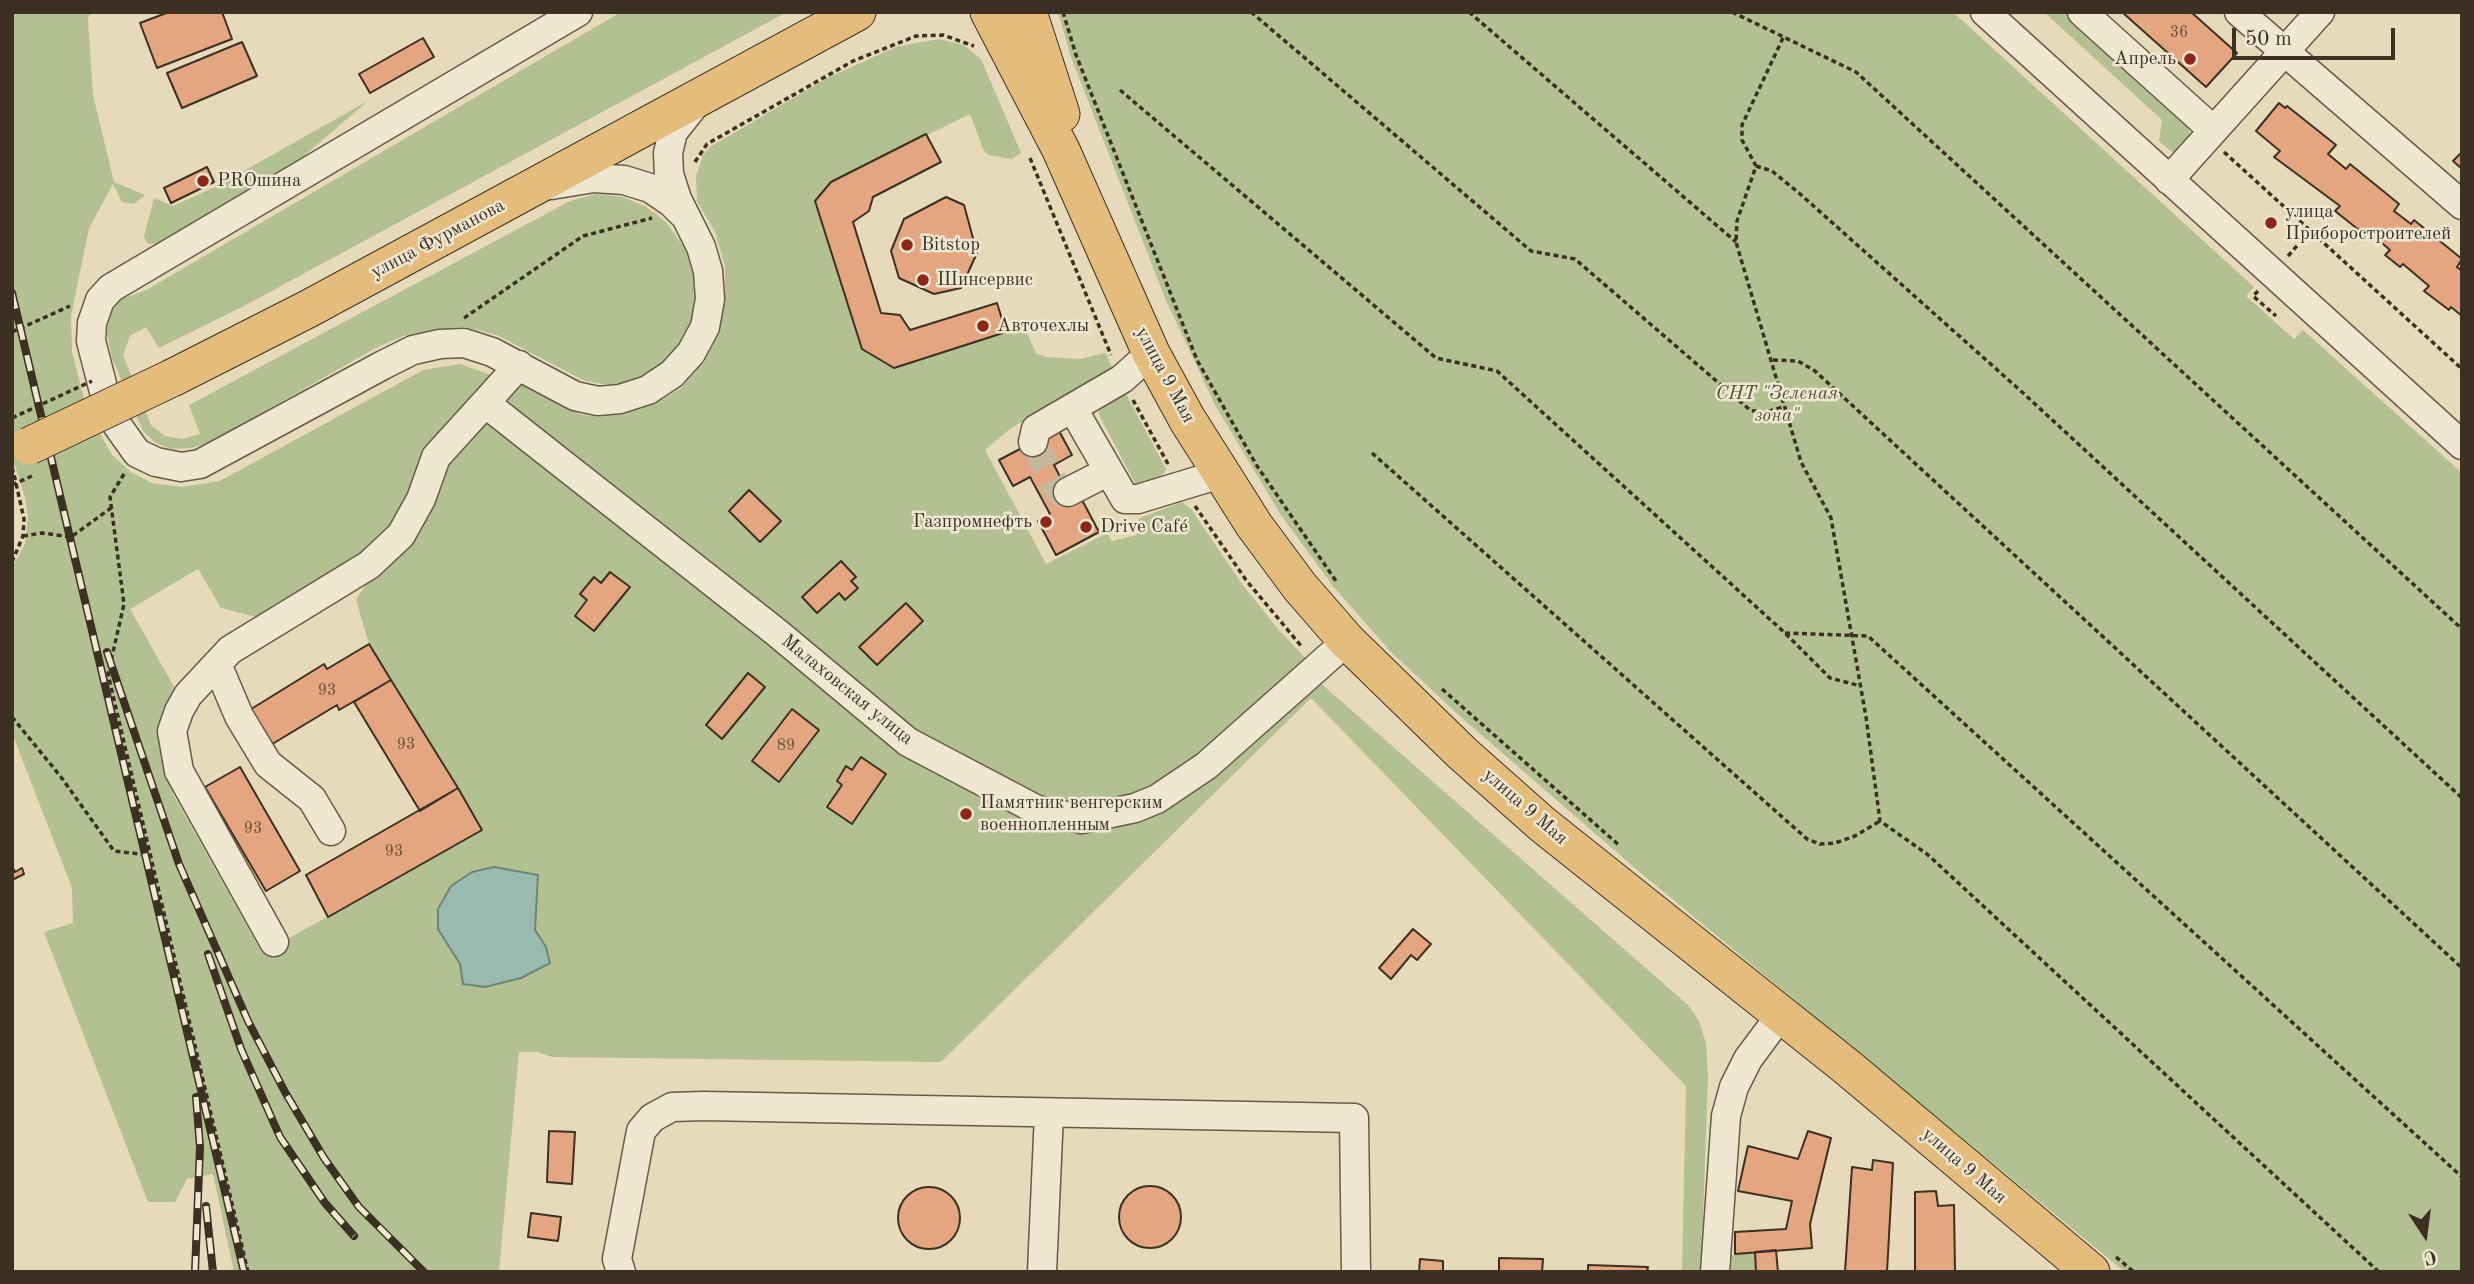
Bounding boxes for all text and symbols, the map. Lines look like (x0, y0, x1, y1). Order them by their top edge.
scale bar (2236, 14, 2399, 58)
house number: 36 (2170, 23, 2188, 43)
text: 50 m (2245, 29, 2292, 50)
place label: Апрель (2114, 48, 2176, 70)
marker: Апрель (2182, 51, 2198, 67)
place label: PROшина (217, 170, 301, 192)
marker: PROшина (195, 173, 211, 189)
street label: улица Фурманова (367, 194, 509, 284)
place label: улица Приборостроителей (2285, 201, 2451, 245)
marker: улица Приборостроителей (2263, 215, 2279, 231)
place label: Bitstop (921, 234, 980, 256)
marker: Bitstop (899, 237, 915, 253)
place label: Шинсервис (937, 269, 1033, 291)
marker: Шинсервис (915, 272, 931, 288)
place label: Авточехлы (997, 315, 1089, 337)
marker: Авточехлы (975, 318, 991, 334)
street label: улица 9 Мая (1130, 323, 1200, 427)
park label: СНТ "Зеленая зона" (1716, 383, 1838, 427)
place label: Газпромнефть (913, 511, 1032, 533)
marker: Газпромнефть (1038, 514, 1054, 530)
place label: Drive Café (1100, 516, 1188, 538)
marker: Drive Café (1078, 519, 1094, 535)
street label: Малаховская улица (776, 630, 918, 750)
house number: 93 (318, 681, 336, 701)
house number: 93 (397, 735, 415, 755)
house number: 89 (777, 736, 795, 756)
street label: улица 9 Мая (1478, 764, 1572, 850)
place label: Памятник венгерским военнопленным (980, 792, 1163, 836)
marker: Памятник венгерским военнопленным (958, 806, 974, 822)
house number: 93 (244, 819, 262, 839)
house number: 93 (385, 842, 403, 862)
street label: улица 9 Мая (1917, 1123, 2011, 1209)
north arrow (2390, 1200, 2460, 1270)
text: С (2422, 1245, 2438, 1267)

